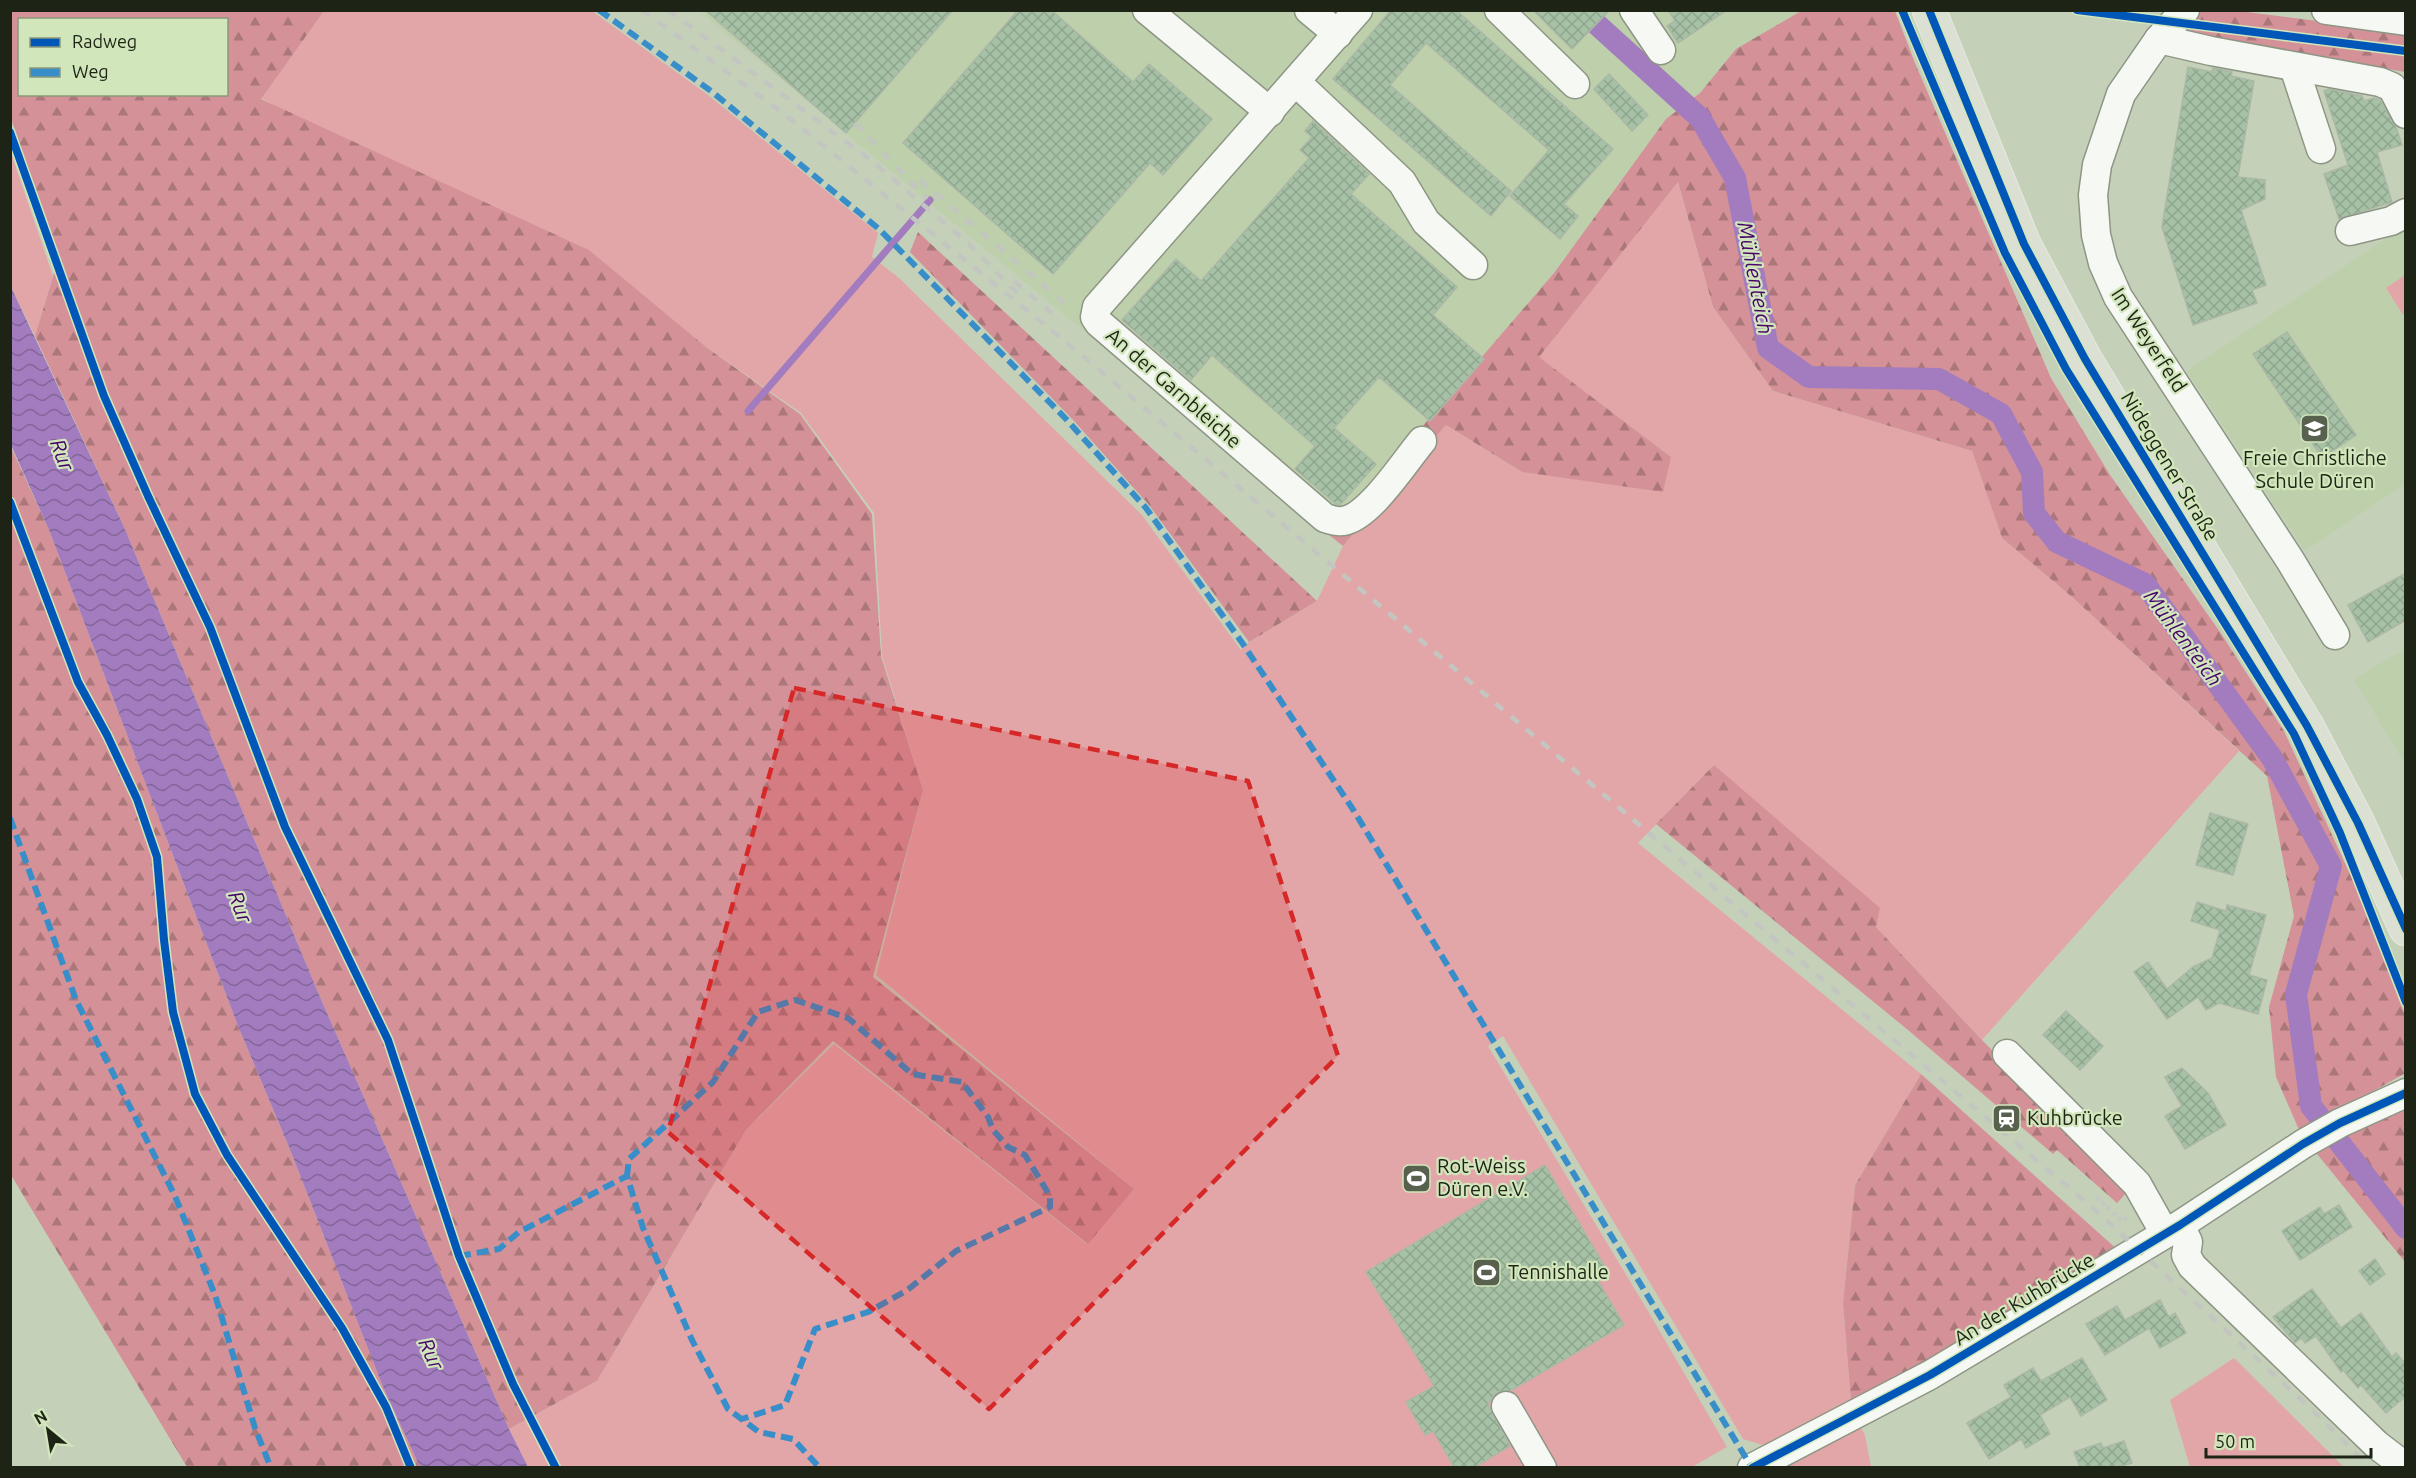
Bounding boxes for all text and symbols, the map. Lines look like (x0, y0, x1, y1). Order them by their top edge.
legend (18, 18, 228, 96)
text: Radweg (72, 31, 137, 51)
text: Weg (72, 61, 109, 81)
water label: Mühlenteich (1733, 219, 1779, 336)
street label: Im Weyerfeld (2107, 283, 2192, 396)
street label: An der Garnbleiche (1102, 323, 1246, 452)
street label: Nideggener Straße (2117, 387, 2224, 544)
school or university icon: Freie Christliche Schule Düren (2299, 412, 2331, 444)
water label: Rur (46, 435, 80, 475)
place label: Freie Christliche Schule Düren (2243, 446, 2387, 492)
water label: Mühlenteich (2140, 585, 2228, 690)
water label: Rur (224, 887, 258, 927)
station icon: Kuhbrücke (1990, 1102, 2022, 1134)
place label: Kuhbrücke (2027, 1106, 2123, 1129)
place label: Rot-Weiss Düren e.V. (1437, 1154, 1528, 1200)
sports icon: Rot-Weiss Düren e.V. (1400, 1162, 1432, 1194)
street label: An der Kuhbrücke (1949, 1248, 2098, 1350)
sports icon: Tennishalle (1471, 1256, 1503, 1288)
place label: Tennishalle (1508, 1260, 1609, 1283)
water label: Rur (414, 1334, 450, 1374)
north arrow (18, 1400, 78, 1460)
text: N (31, 1406, 50, 1428)
scale bar (2206, 1421, 2371, 1459)
text: 50 m (2215, 1431, 2255, 1451)

